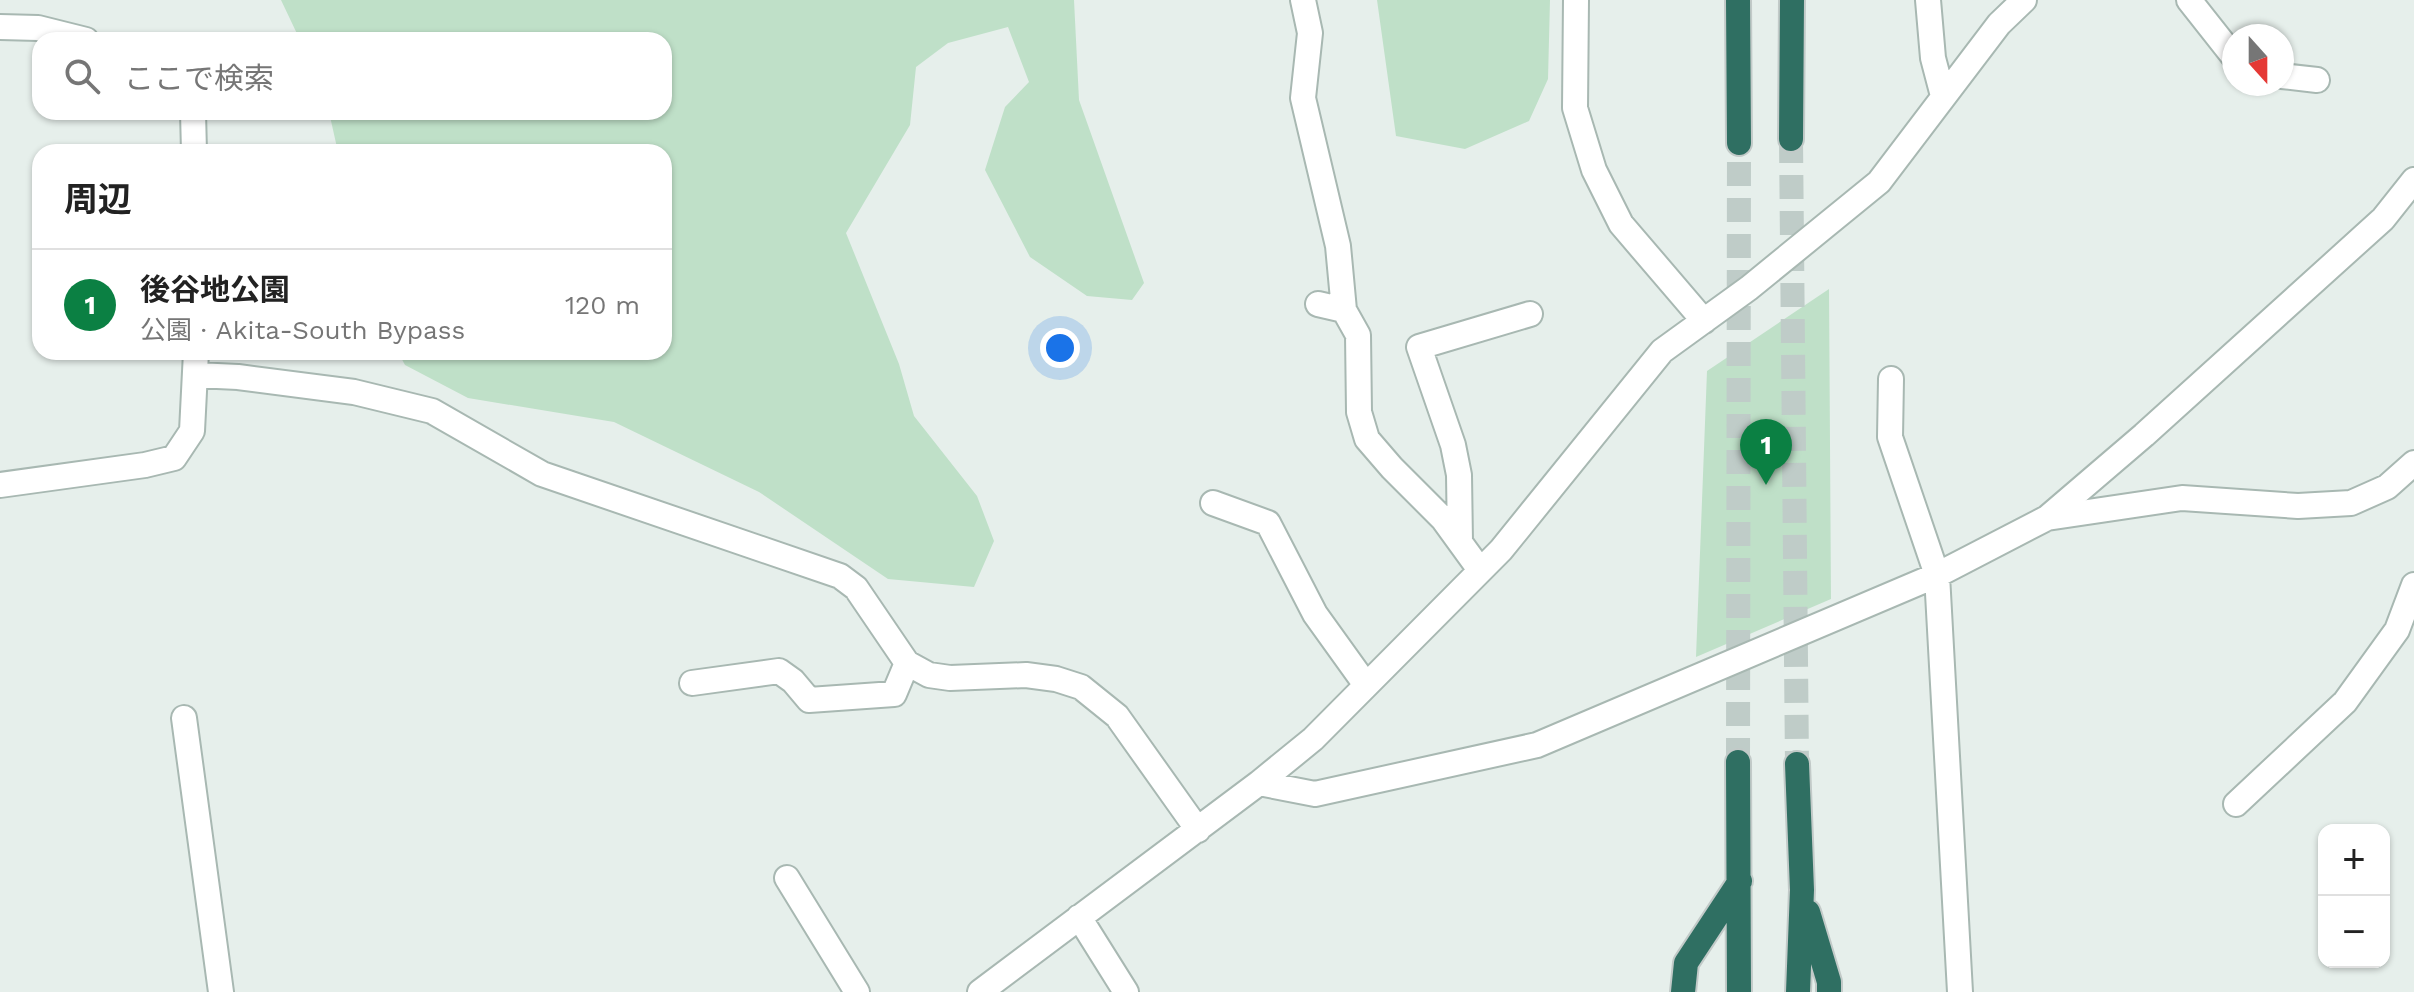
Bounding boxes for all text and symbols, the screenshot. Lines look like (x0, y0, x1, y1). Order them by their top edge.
north arrow (2222, 24, 2294, 96)
search box (32, 32, 672, 120)
icon: search (60, 54, 104, 98)
text: ここで検索 (124, 61, 274, 96)
text: 周辺 (64, 179, 132, 219)
text: 後谷地公園 (140, 272, 290, 307)
text: 1 (84, 290, 96, 320)
text: 120 m (565, 290, 640, 320)
text: 公園 · Akita-South Bypass (140, 315, 465, 345)
your location (1040, 328, 1080, 368)
pin: 1 (1740, 419, 1792, 485)
map controls (2318, 824, 2390, 968)
button: + (2318, 824, 2390, 896)
button: − (2318, 896, 2390, 968)

